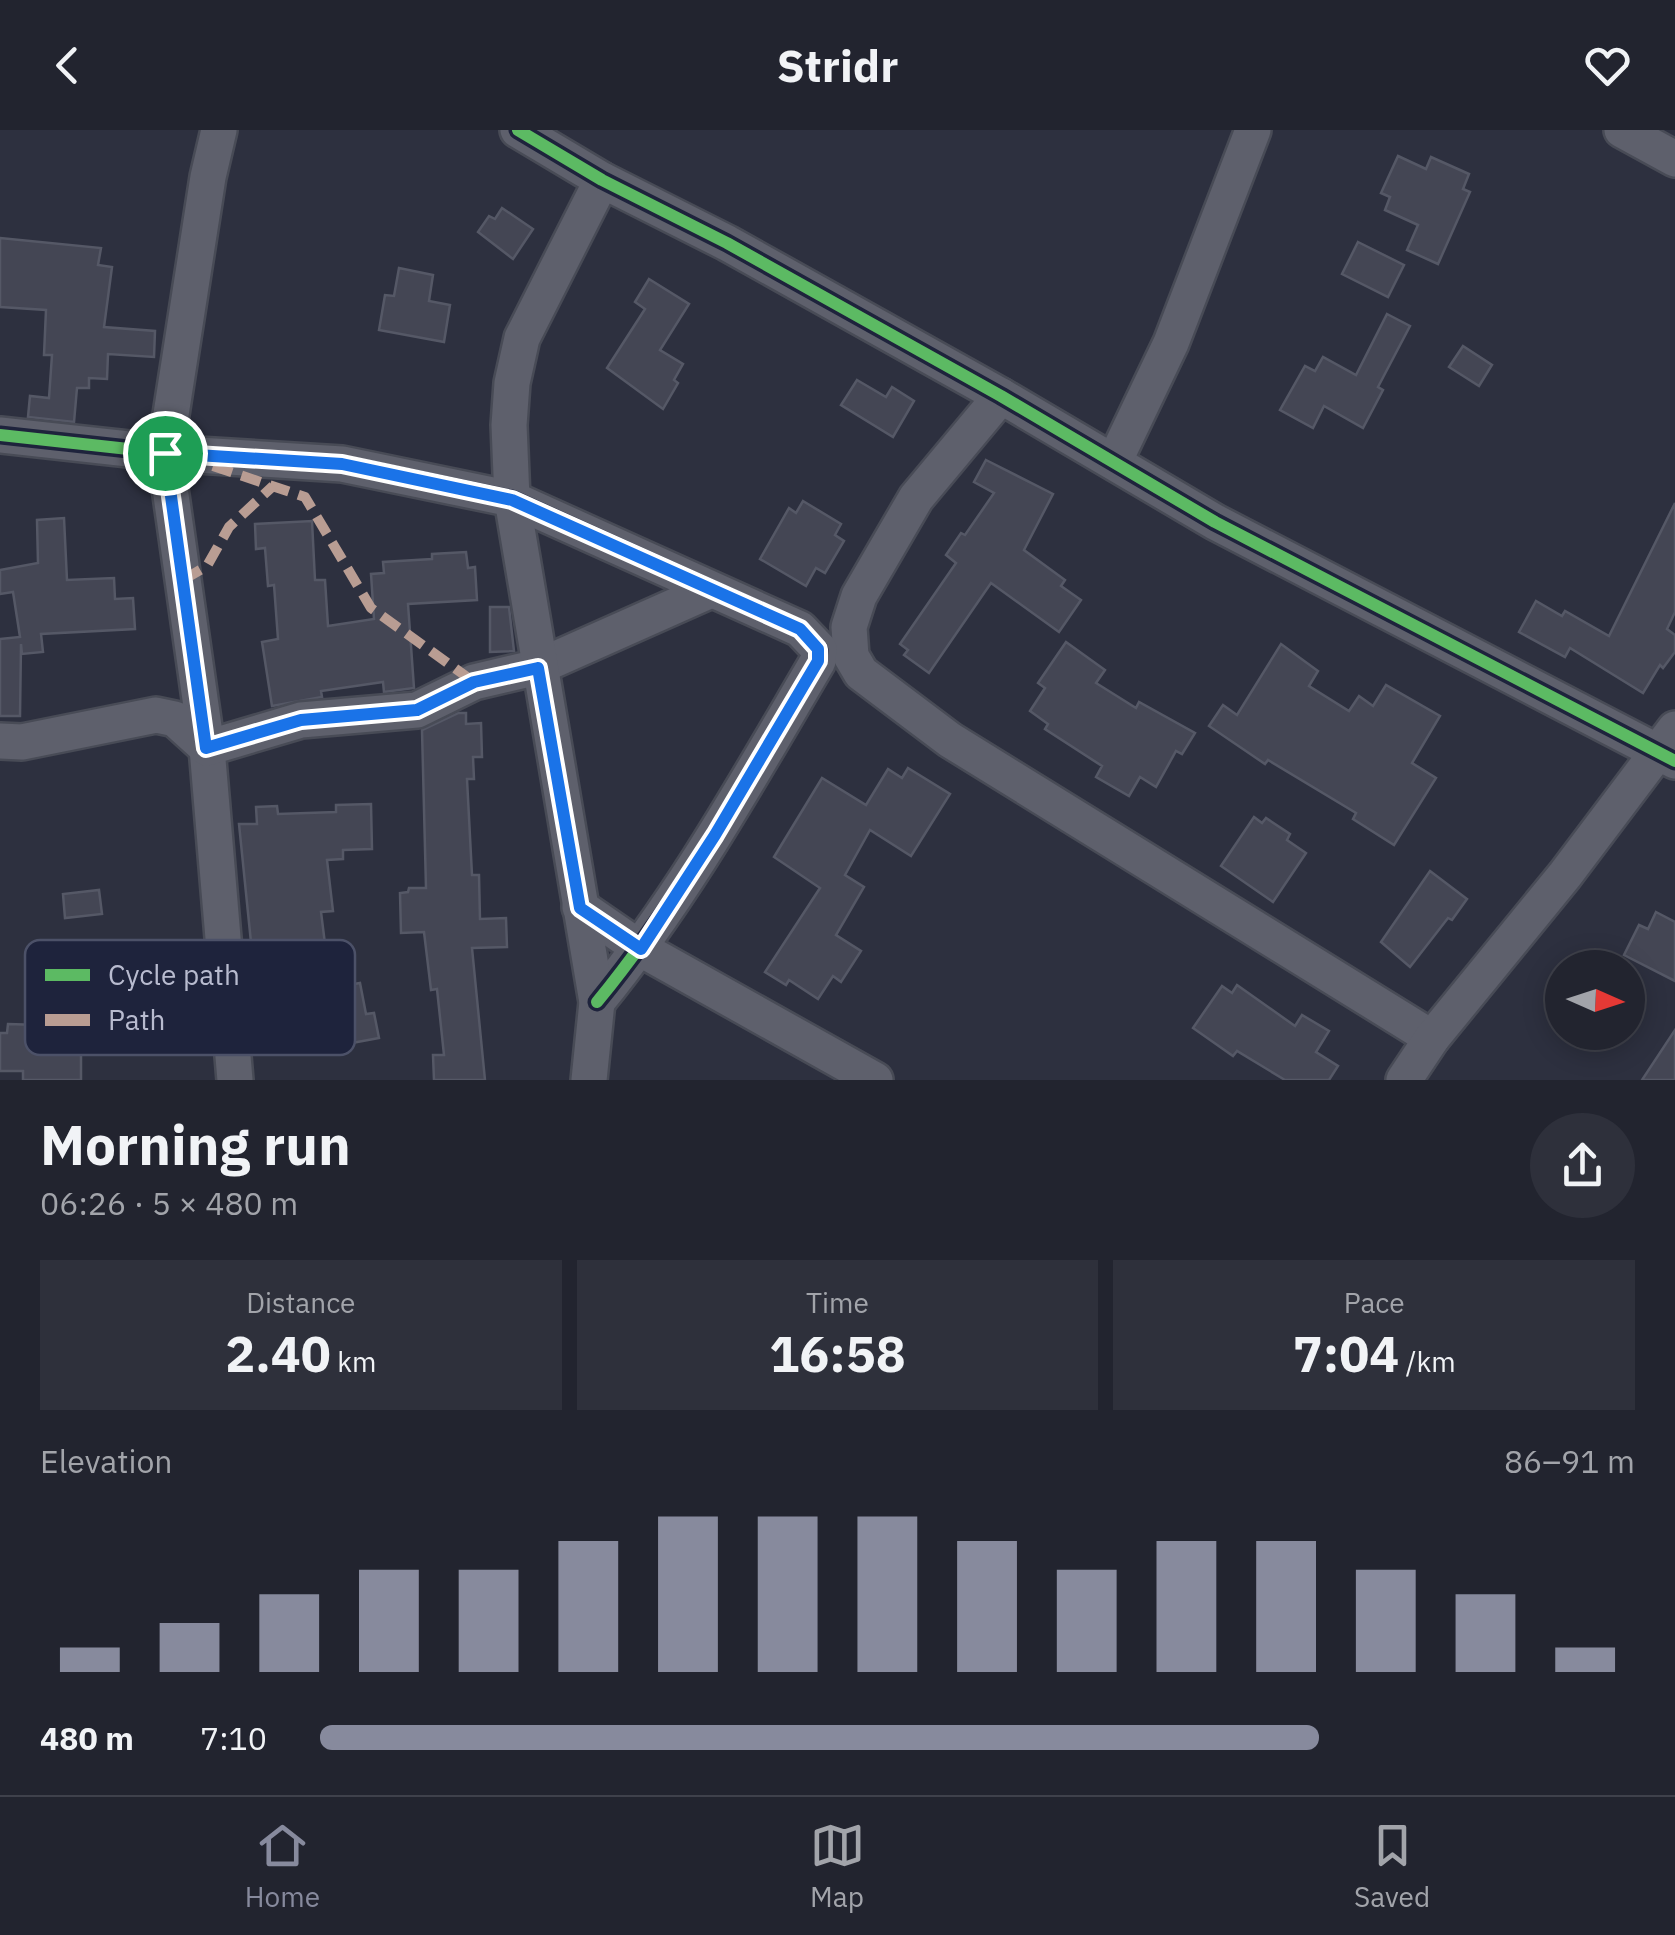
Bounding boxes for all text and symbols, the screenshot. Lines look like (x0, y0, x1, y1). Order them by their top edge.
text: Stridr (777, 36, 898, 94)
icon: back (40, 38, 95, 93)
icon: heart (1580, 38, 1635, 93)
pin (123, 411, 208, 496)
icon: arrive (138, 426, 193, 481)
legend (25, 940, 355, 1055)
north arrow (1545, 950, 1645, 1050)
map controls (1545, 950, 1645, 1050)
text: Cycle path (108, 956, 240, 993)
text: Path (108, 1001, 165, 1038)
text: Morning run (40, 1109, 351, 1180)
button: share (1530, 1113, 1635, 1218)
text: 06:26 · 5 × 480 m (40, 1182, 298, 1224)
text: Distance (246, 1284, 355, 1321)
text: Time (806, 1284, 869, 1321)
text: Pace (1344, 1284, 1405, 1321)
text: 2.40 (225, 1321, 331, 1386)
text: 16:58 (769, 1321, 906, 1386)
text: 7:04 (1293, 1321, 1399, 1386)
text: km (331, 1343, 376, 1380)
text: /km (1399, 1343, 1456, 1380)
text: Elevation (40, 1440, 173, 1482)
text: 86–91 m (1504, 1440, 1635, 1482)
text: 480 m (40, 1717, 134, 1759)
text: 7:10 (200, 1717, 267, 1759)
tab: Home (245, 1818, 320, 1915)
tab: Map (810, 1818, 865, 1915)
tab: Saved (1354, 1818, 1430, 1915)

